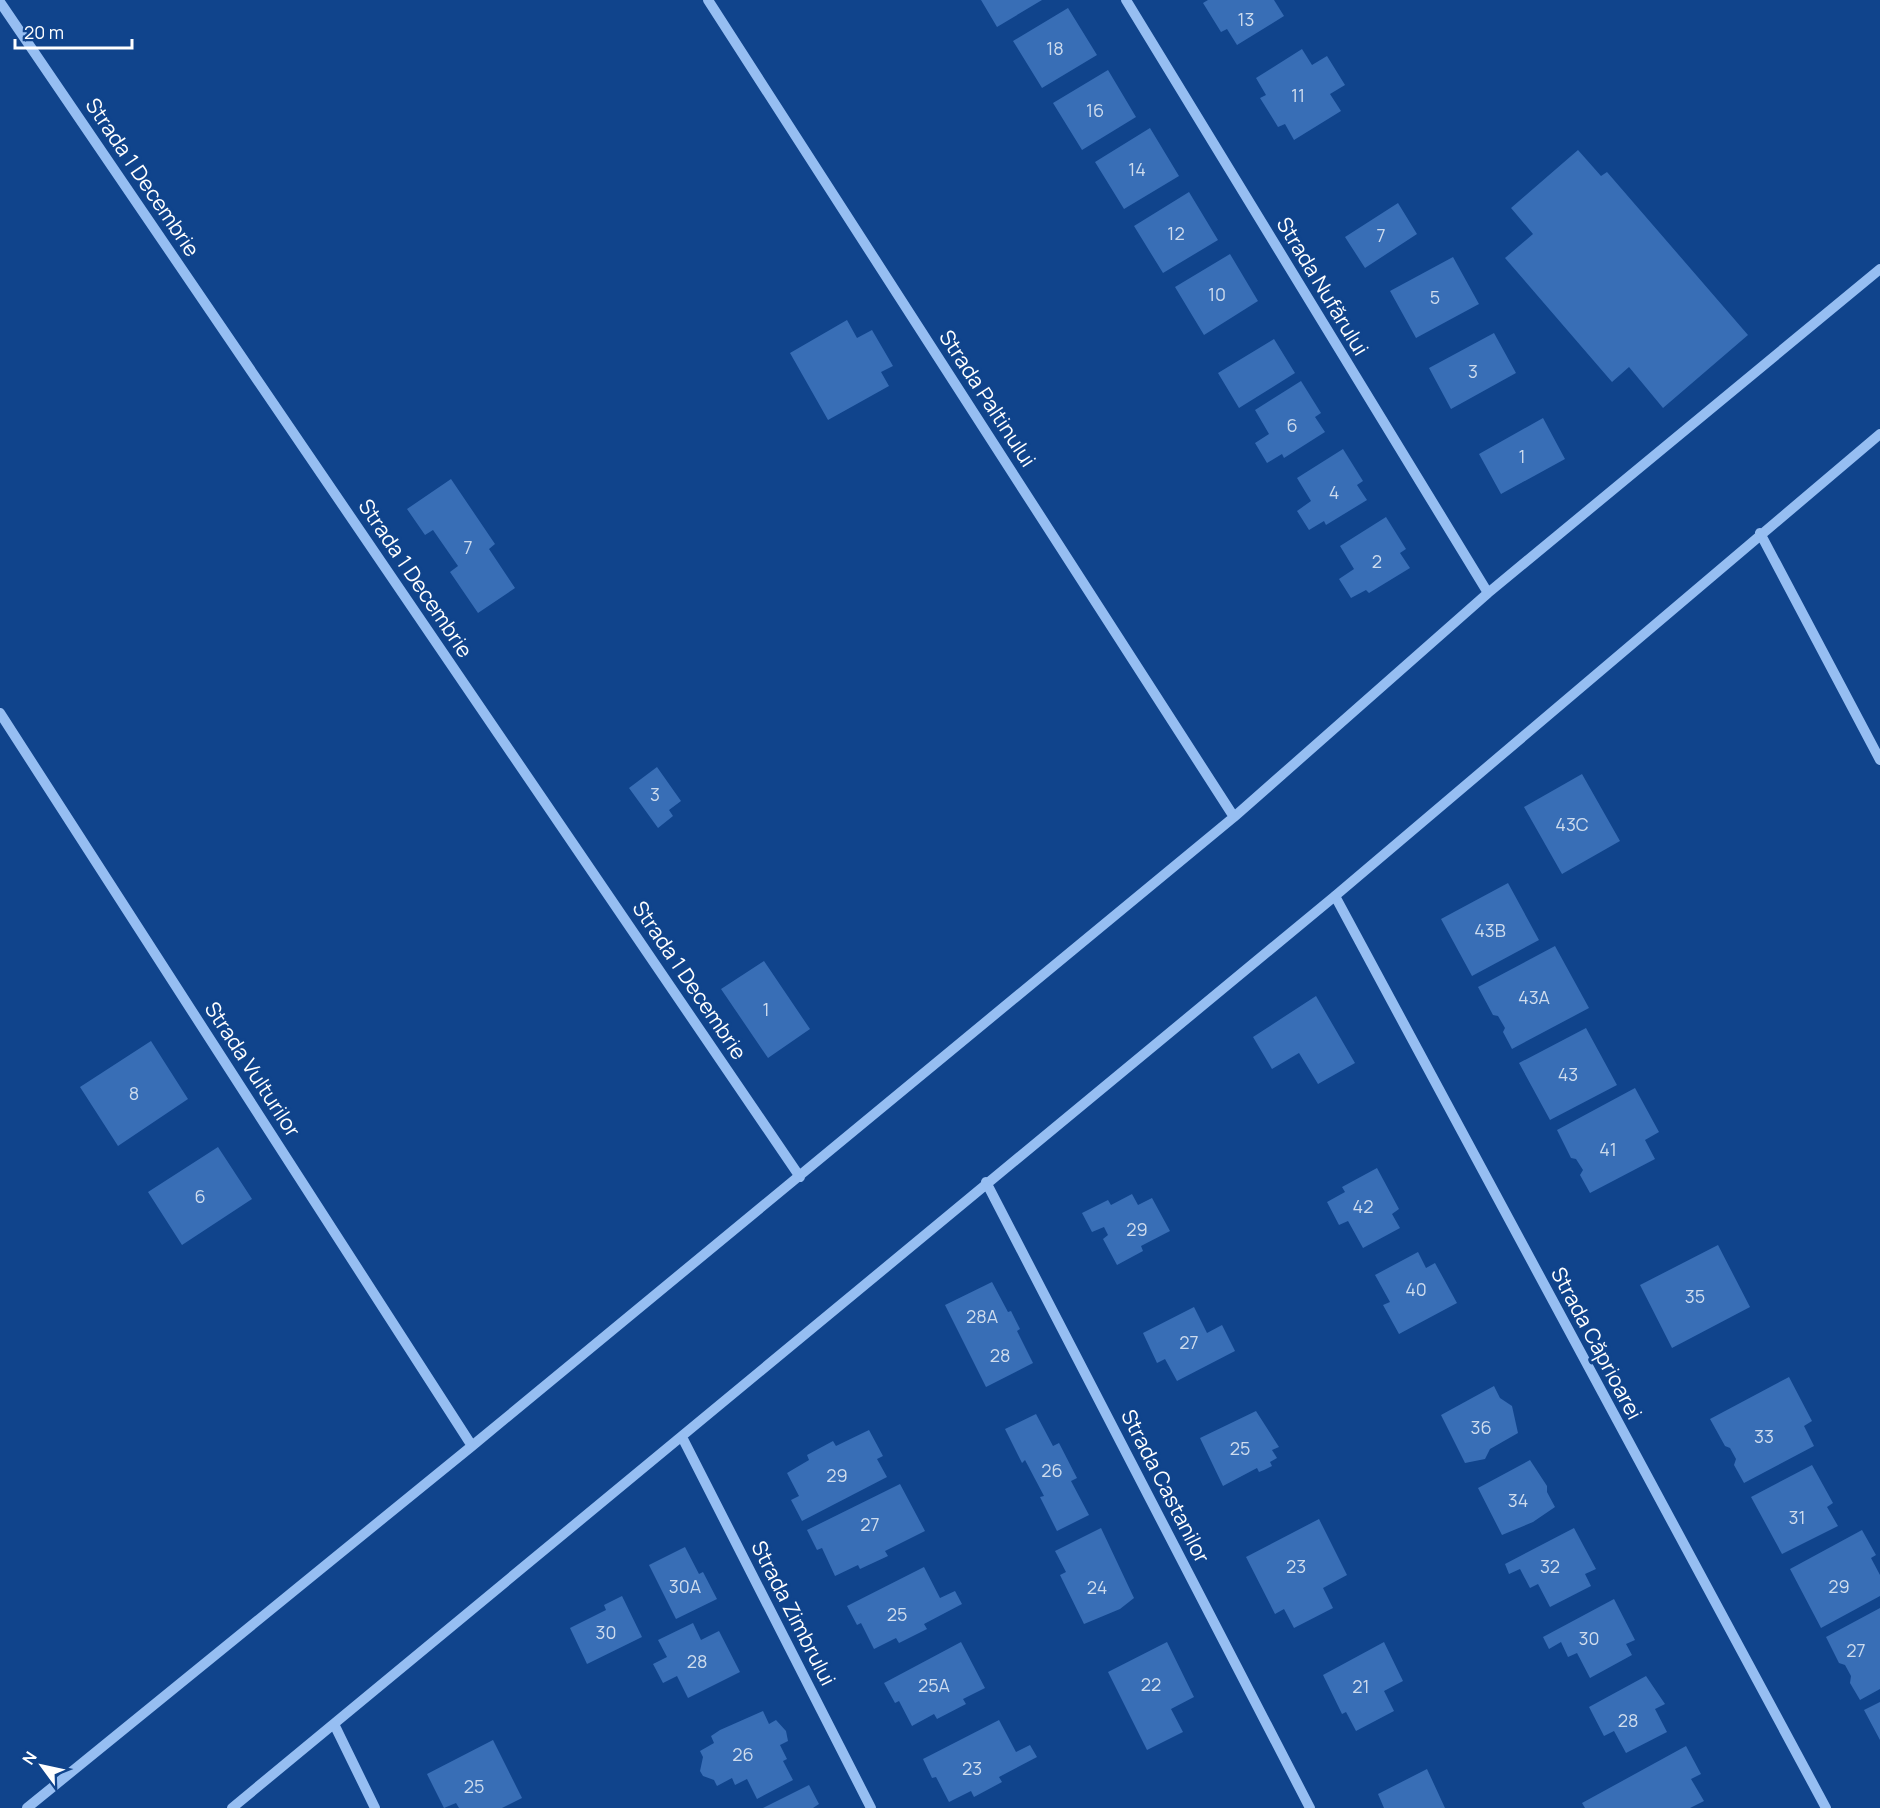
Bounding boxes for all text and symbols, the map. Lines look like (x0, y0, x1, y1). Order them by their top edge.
house number: 13 (1238, 7, 1254, 31)
scale bar (15, 12, 132, 50)
text: 20 m (24, 20, 64, 44)
house number: 18 (1046, 36, 1064, 60)
house number: 11 (1291, 83, 1305, 107)
street label: Strada 1 Decembrie (80, 92, 206, 262)
house number: 16 (1086, 98, 1104, 122)
house number: 14 (1128, 157, 1146, 181)
street label: Strada Nufărului (1271, 212, 1375, 360)
house number: 12 (1167, 221, 1185, 245)
house number: 7 (1376, 223, 1386, 247)
house number: 10 (1208, 282, 1226, 306)
house number: 5 (1430, 285, 1440, 309)
street label: Strada Paltinului (933, 324, 1043, 472)
house number: 3 (1468, 359, 1478, 383)
house number: 6 (1286, 413, 1298, 437)
house number: 1 (1518, 444, 1526, 468)
house number: 4 (1329, 480, 1339, 504)
street label: Strada 1 Decembrie (353, 493, 479, 663)
house number: 7 (463, 535, 473, 559)
house number: 2 (1372, 549, 1382, 573)
house number: 3 (650, 782, 660, 806)
house number: 43C (1555, 812, 1589, 836)
street label: Strada 1 Decembrie (627, 895, 753, 1065)
house number: 43B (1474, 918, 1506, 942)
house number: 43A (1518, 985, 1551, 1009)
street label: Strada Vulturilor (199, 996, 307, 1142)
house number: 1 (762, 997, 770, 1021)
house number: 43 (1558, 1062, 1578, 1086)
house number: 8 (129, 1081, 139, 1105)
house number: 41 (1599, 1137, 1617, 1161)
house number: 6 (194, 1184, 206, 1208)
house number: 42 (1353, 1194, 1373, 1218)
house number: 29 (1126, 1217, 1148, 1241)
street label: Strada Căprioarei (1545, 1262, 1649, 1424)
house number: 40 (1405, 1277, 1427, 1301)
house number: 35 (1685, 1284, 1705, 1308)
house number: 28A (966, 1304, 999, 1328)
house number: 27 (1179, 1330, 1199, 1354)
house number: 28 (990, 1343, 1010, 1367)
street label: Strada Castanilor (1115, 1405, 1217, 1568)
house number: 36 (1470, 1415, 1492, 1439)
house number: 33 (1754, 1424, 1774, 1448)
house number: 25 (1230, 1436, 1250, 1460)
house number: 26 (1041, 1458, 1063, 1482)
house number: 29 (826, 1463, 848, 1487)
house number: 34 (1508, 1488, 1528, 1512)
house number: 31 (1789, 1505, 1805, 1529)
house number: 27 (860, 1512, 880, 1536)
street label: Strada Zimbrului (745, 1536, 843, 1690)
house number: 23 (1286, 1554, 1306, 1578)
house number: 32 (1540, 1554, 1560, 1578)
house number: 30A (669, 1574, 702, 1598)
house number: 29 (1828, 1574, 1850, 1598)
house number: 24 (1087, 1575, 1107, 1599)
house number: 25 (887, 1602, 907, 1626)
house number: 30 (596, 1620, 616, 1644)
house number: 30 (1579, 1626, 1599, 1650)
house number: 27 (1846, 1638, 1866, 1662)
house number: 28 (687, 1649, 707, 1673)
house number: 22 (1141, 1672, 1161, 1696)
house number: 25A (918, 1673, 951, 1697)
house number: 21 (1352, 1674, 1370, 1698)
house number: 28 (1618, 1708, 1638, 1732)
north arrow (12, 1736, 72, 1796)
house number: 26 (732, 1742, 754, 1766)
text: N (17, 1747, 42, 1769)
house number: 23 (962, 1756, 982, 1780)
house number: 25 (464, 1774, 484, 1798)

